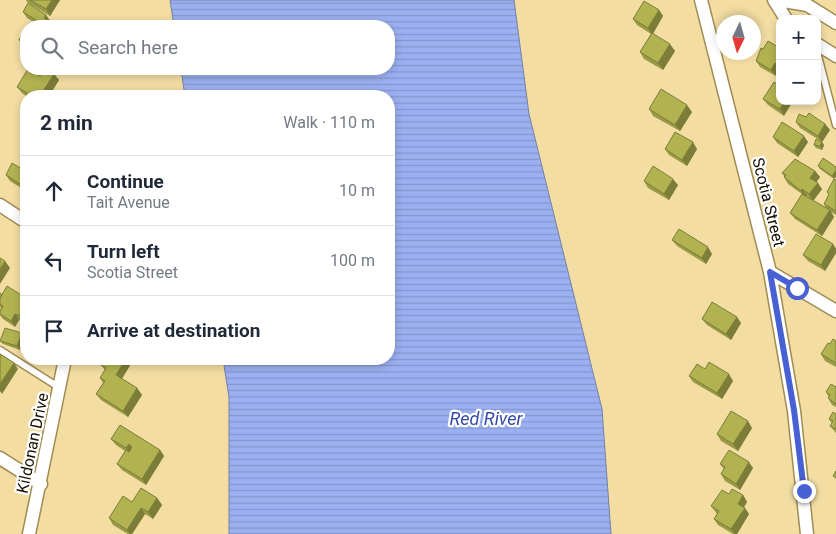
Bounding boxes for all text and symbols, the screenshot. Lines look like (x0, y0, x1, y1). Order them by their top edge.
north arrow (716, 15, 761, 60)
map controls (776, 15, 821, 105)
button: + (776, 15, 821, 60)
search box (20, 20, 395, 75)
icon: search (38, 34, 66, 62)
text: Search here (78, 36, 178, 59)
button: − (776, 60, 821, 105)
text: 2 min (40, 111, 93, 135)
text: Walk · 110 m (283, 113, 375, 132)
street label: Scotia Street (748, 156, 789, 249)
text: Continue (87, 170, 164, 193)
icon: ahead (40, 177, 68, 205)
text: 10 m (339, 181, 375, 200)
text: Tait Avenue (87, 193, 170, 212)
text: Turn left (87, 240, 160, 263)
icon: left (40, 247, 68, 275)
text: 100 m (330, 251, 375, 270)
text: Scotia Street (87, 263, 178, 282)
route start (786, 277, 809, 300)
icon: arrive (40, 317, 68, 345)
text: Arrive at destination (87, 319, 260, 342)
street label: Kildonan Drive (13, 391, 52, 495)
water label: Red River (450, 408, 523, 429)
route end (793, 480, 816, 503)

